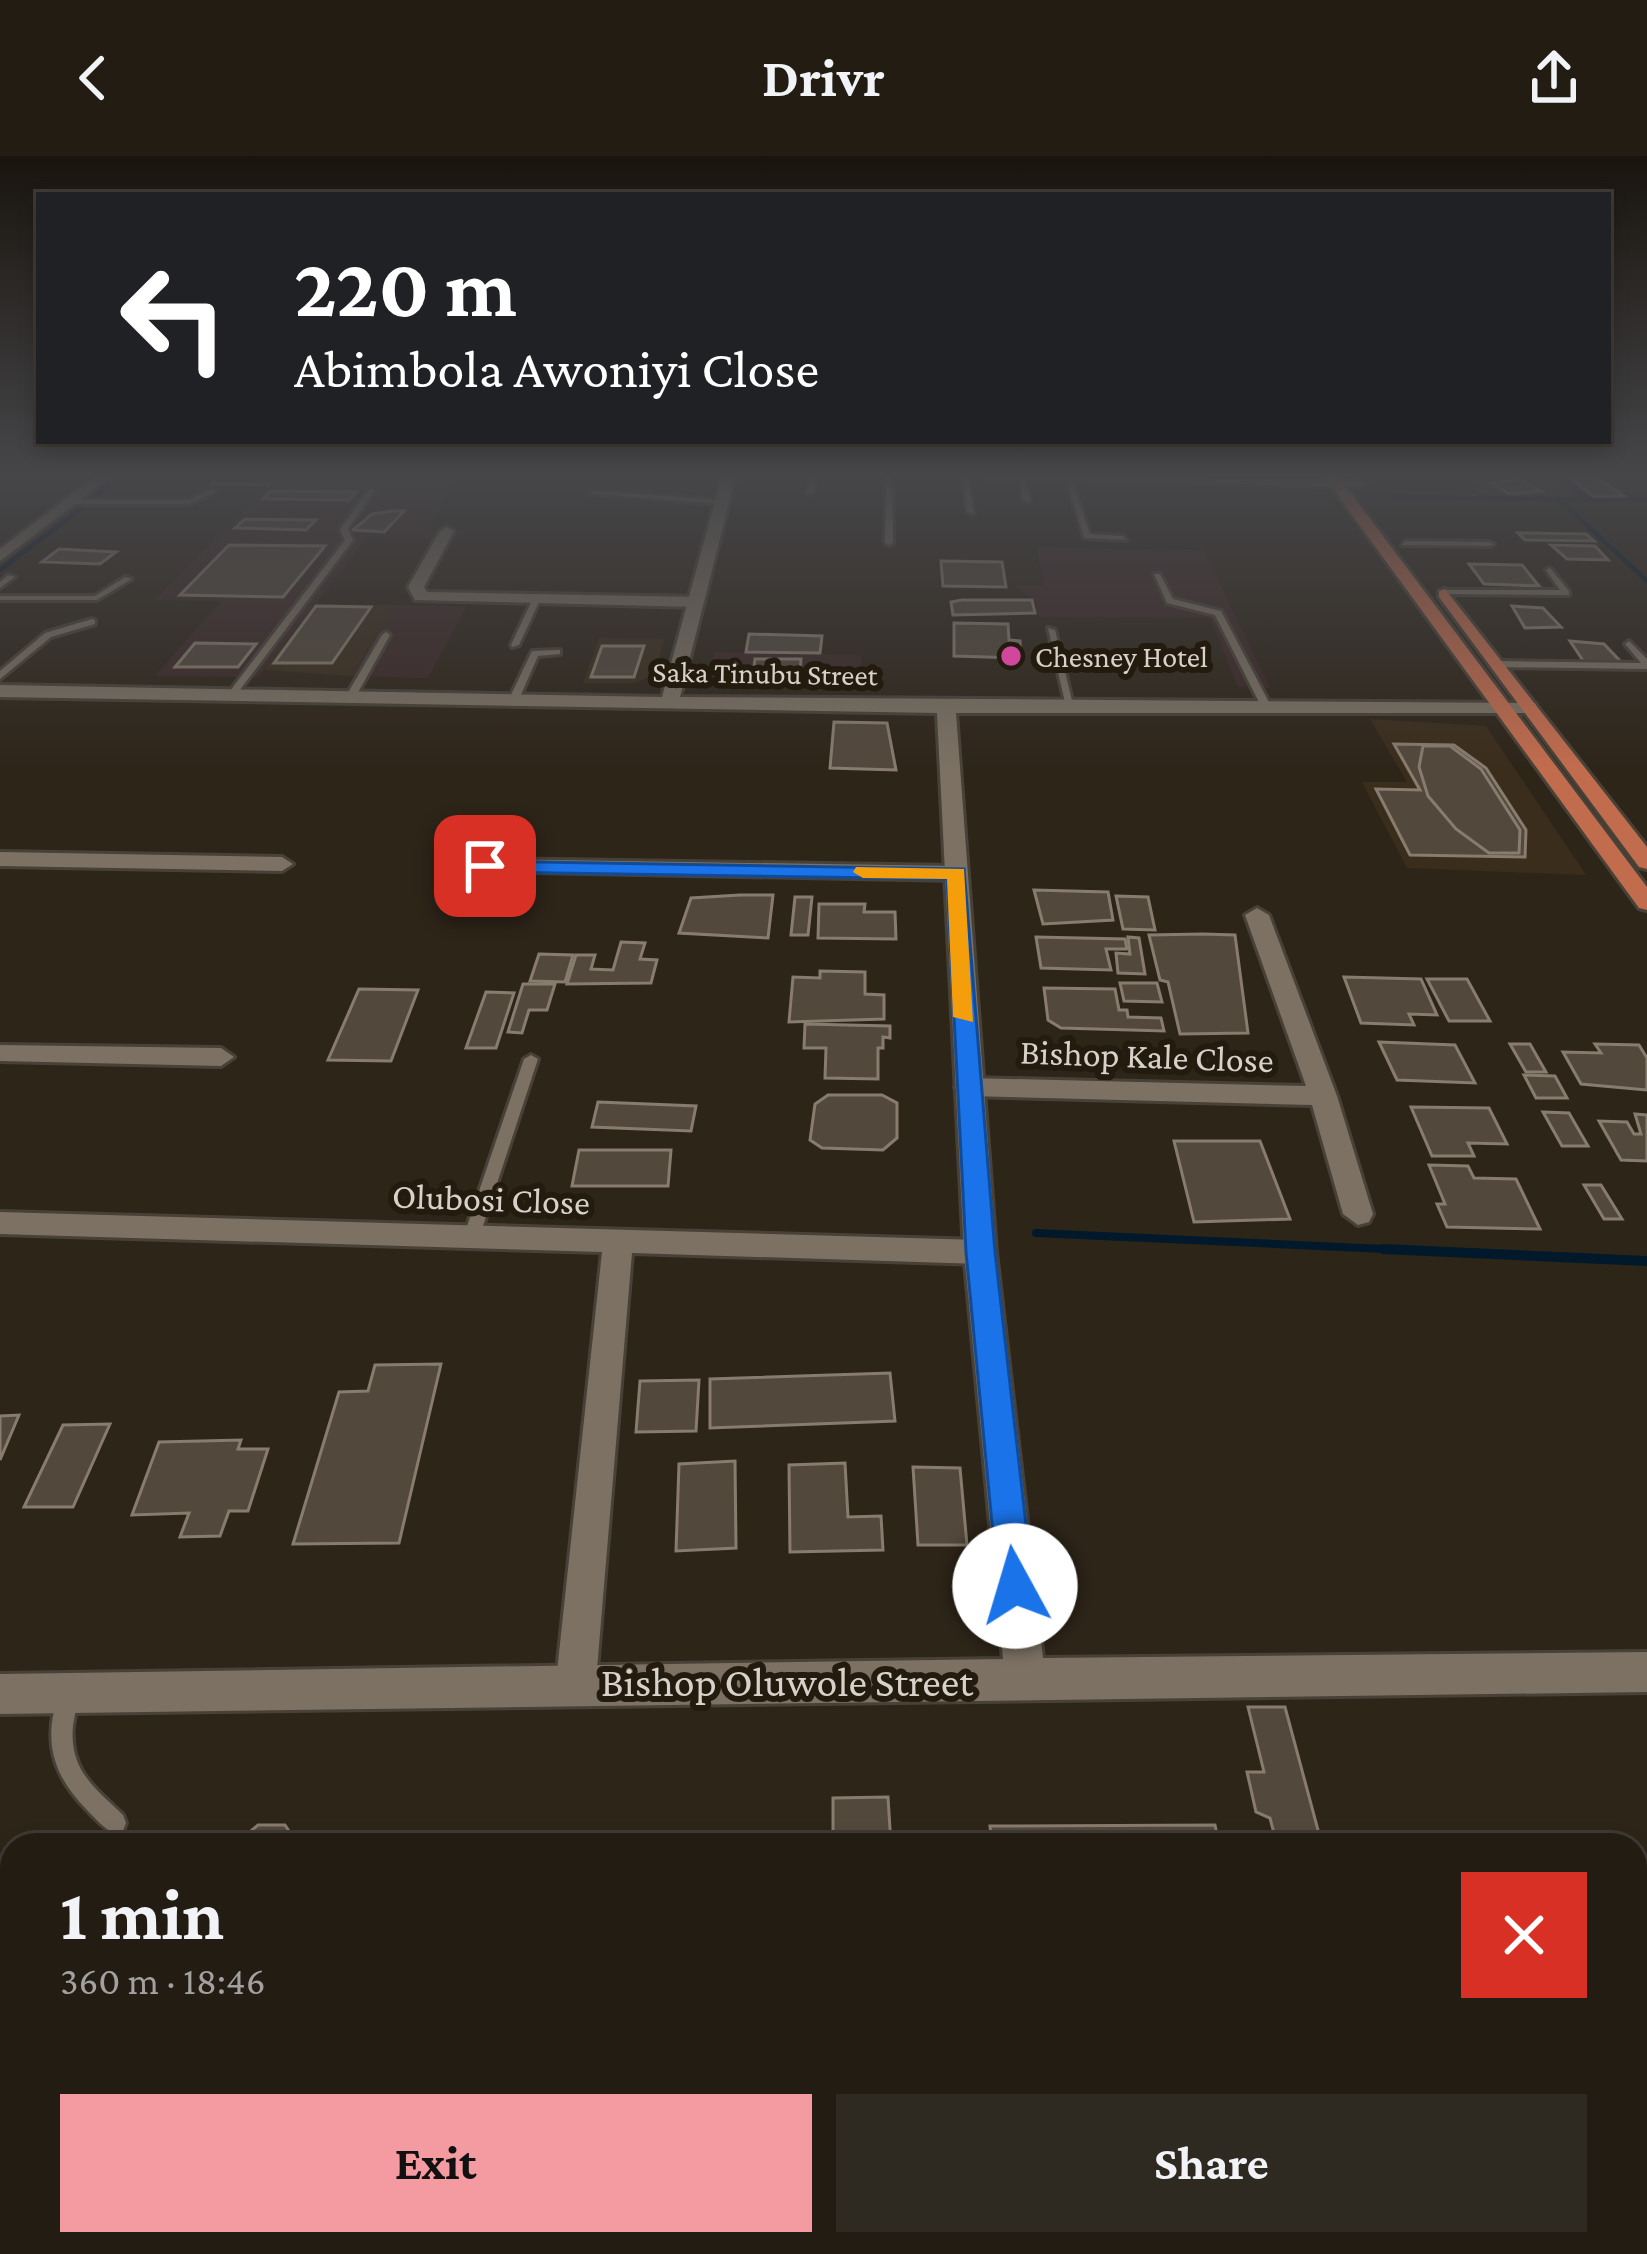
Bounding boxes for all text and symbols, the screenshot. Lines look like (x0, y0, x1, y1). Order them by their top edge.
icon: back (60, 45, 126, 111)
icon: share (1521, 45, 1587, 111)
text: Drivr (762, 48, 885, 108)
icon: left (96, 240, 252, 396)
text: 220 m (294, 241, 517, 334)
text: Abimbola Awoniyi Close (294, 339, 819, 399)
place label: Chesney Hotel (1035, 640, 1208, 674)
marker: Chesney Hotel (998, 643, 1024, 669)
street label: Saka Tinubu Street (652, 655, 879, 691)
pin (434, 815, 536, 917)
icon: arrive (452, 833, 518, 899)
street label: Bishop Kale Close (1020, 1032, 1274, 1080)
street label: Olubosi Close (391, 1176, 591, 1222)
position arrow (952, 1523, 1078, 1649)
street label: Bishop Oluwole Street (601, 1658, 974, 1705)
button: close (1461, 1872, 1587, 1998)
text: 1 min (60, 1874, 224, 1954)
text: 360 m · 18:46 (60, 1959, 266, 2002)
button: Exit (60, 2094, 812, 2232)
button: Share (836, 2094, 1587, 2232)

